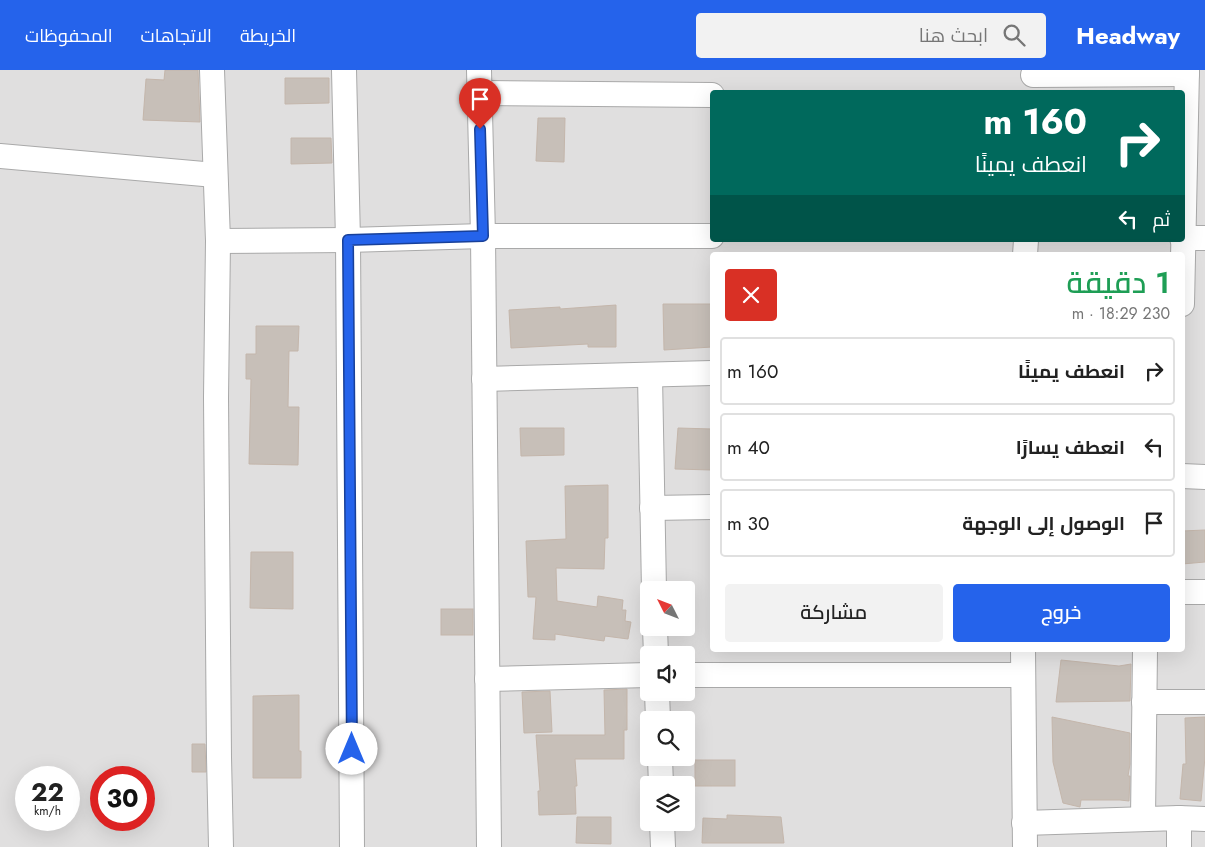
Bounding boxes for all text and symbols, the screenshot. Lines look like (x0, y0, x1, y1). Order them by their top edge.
search box (696, 13, 1046, 58)
text: Headway (1076, 18, 1180, 53)
icon: search (1000, 21, 1028, 49)
text: ابحث هنا (919, 22, 988, 49)
text: المحفوظات (25, 23, 113, 49)
text: الاتجاهات (141, 23, 212, 49)
text: الخريطة (240, 23, 296, 49)
pin (459, 78, 501, 129)
icon: arrive (466, 85, 494, 113)
text: 160 m (983, 97, 1087, 147)
icon: right (1105, 110, 1170, 175)
text: انعطف يمينًا (975, 148, 1087, 180)
icon: left (1114, 205, 1142, 233)
text: ثم (1152, 206, 1170, 233)
text: 1 دقيقة (1066, 261, 1170, 304)
button: close (725, 269, 777, 321)
text: 230 m · 18:29 (1072, 302, 1170, 325)
icon: right (1140, 357, 1168, 385)
text: 160 m (727, 358, 778, 385)
text: انعطف يمينًا (1018, 358, 1125, 385)
icon: left (1140, 433, 1168, 461)
text: 40 m (727, 434, 770, 461)
text: انعطف يسارًا (1016, 434, 1125, 461)
icon: arrive (1140, 509, 1168, 537)
text: 30 m (727, 510, 769, 537)
text: الوصول إلى الوجهة (962, 510, 1125, 537)
north arrow (640, 581, 695, 636)
map controls (640, 581, 695, 831)
button: مشاركة (725, 584, 943, 642)
button: خروج (953, 584, 1170, 642)
button: sound (640, 646, 695, 701)
button: search (640, 711, 695, 766)
position arrow (325, 722, 377, 774)
speed limit sign: 30 (90, 766, 155, 831)
text: 22 (31, 774, 64, 810)
button: layers (640, 776, 695, 831)
text: km/h (34, 802, 61, 820)

